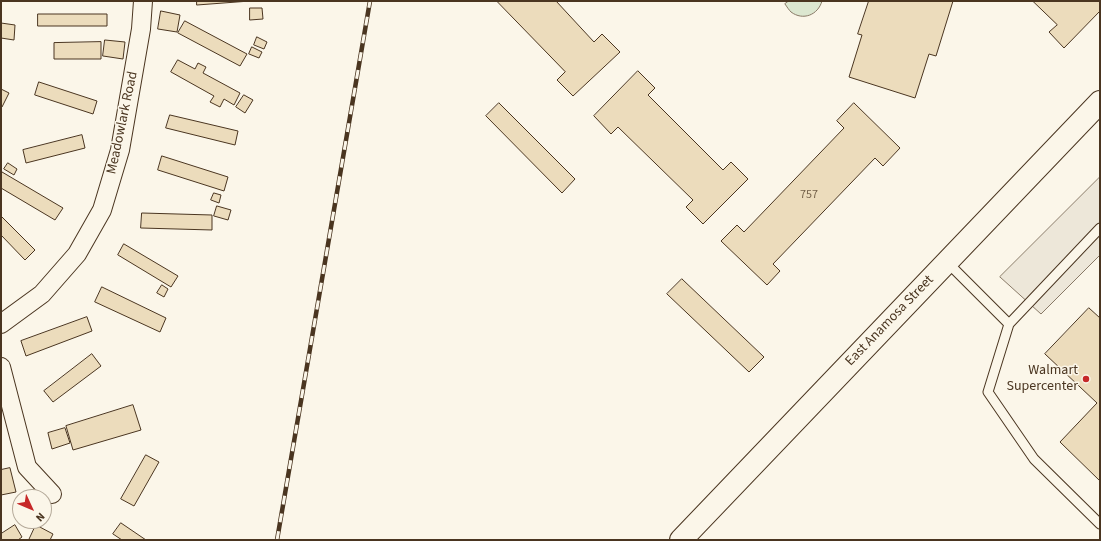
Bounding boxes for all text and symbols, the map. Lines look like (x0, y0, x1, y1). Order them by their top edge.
street label: Meadowlark Road (104, 70, 142, 176)
house number: 757 (800, 188, 818, 202)
street label: East Anamosa Street (842, 272, 938, 370)
place label: Walmart Supercenter (1006, 363, 1078, 396)
marker: Walmart Supercenter (1081, 374, 1091, 384)
north arrow (12, 489, 52, 529)
text: N (32, 509, 48, 525)

